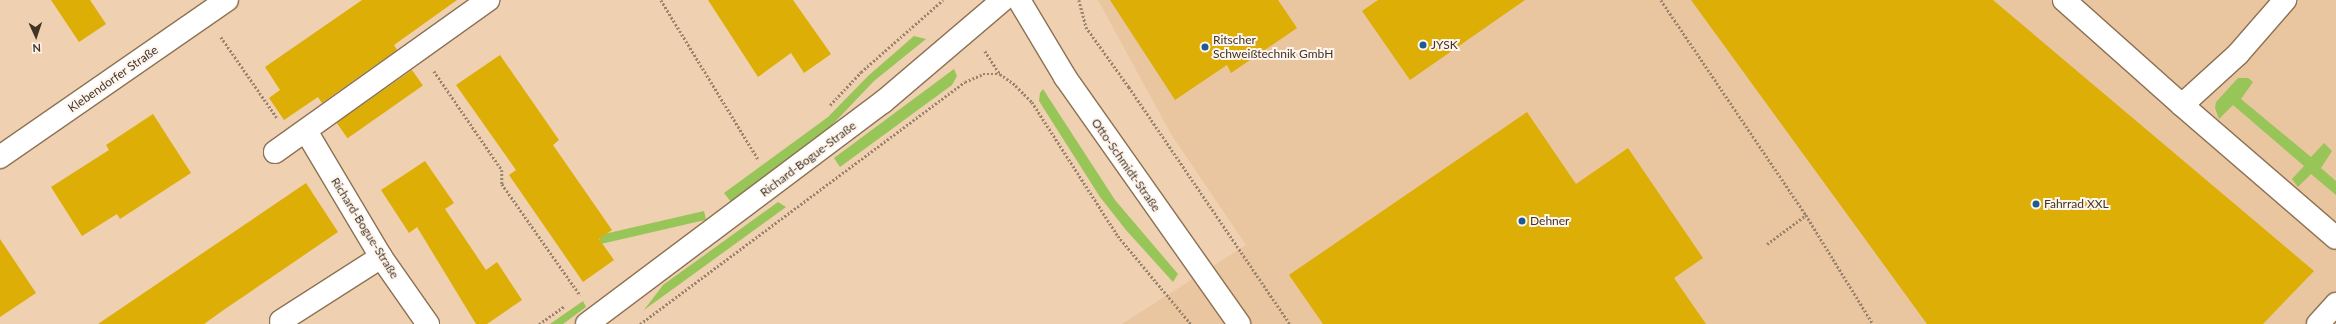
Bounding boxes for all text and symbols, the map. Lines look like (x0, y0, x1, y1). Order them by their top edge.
north arrow (16, 16, 56, 56)
place label: Ritscher Schweißtechnik GmbH (1213, 33, 1333, 61)
place label: JYSK (1431, 38, 1458, 52)
marker: JYSK (1418, 40, 1428, 50)
text: N (32, 42, 41, 55)
marker: Ritscher Schweißtechnik GmbH (1200, 42, 1210, 52)
street label: Klebendorfer Straße (65, 43, 161, 115)
street label: Otto-Schmidt-Straße (1088, 116, 1164, 214)
street label: Richard-Bogue-Straße (757, 118, 859, 200)
street label: Richard-Bogue-Straße (328, 175, 402, 281)
place label: Fahrrad XXL (2044, 197, 2109, 211)
marker: Fahrrad XXL (2031, 199, 2041, 209)
place label: Dehner (1530, 214, 1569, 228)
marker: Dehner (1517, 216, 1527, 226)

